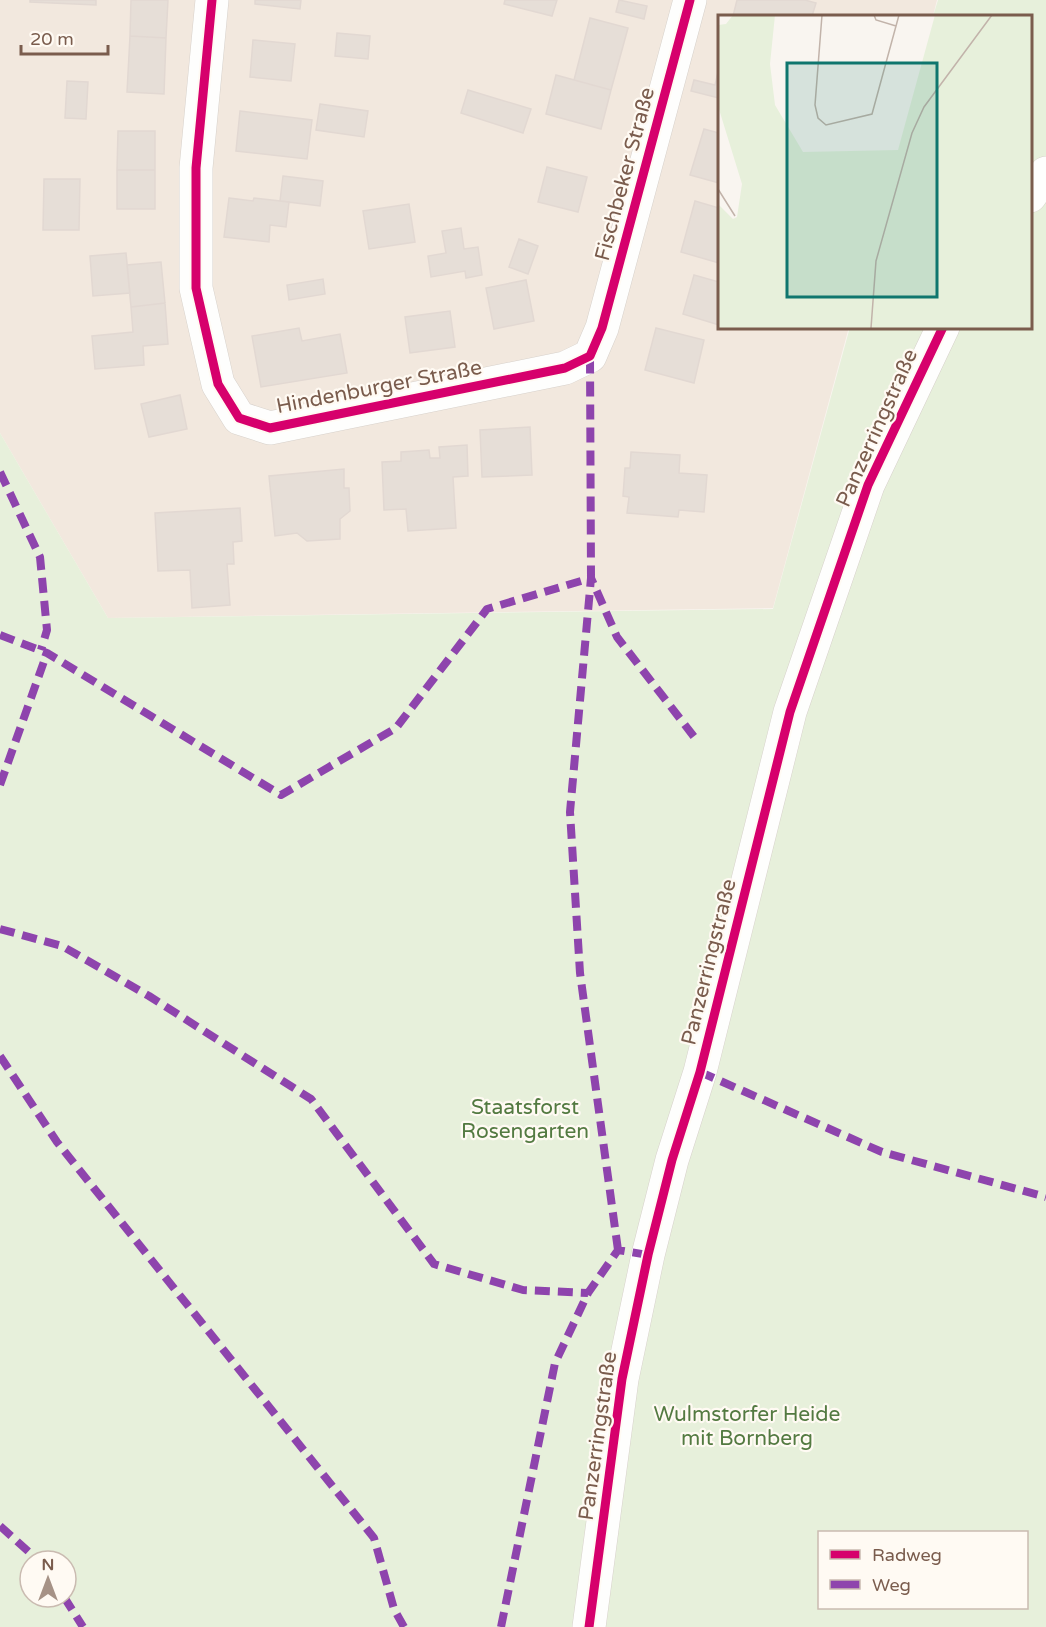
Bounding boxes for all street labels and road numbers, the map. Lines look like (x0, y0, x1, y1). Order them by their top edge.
street label: Fischbeker Straße (590, 84, 660, 263)
street label: Panzerringstraße (831, 345, 923, 511)
street label: Hindenburger Straße (274, 355, 484, 419)
street label: Panzerringstraße (676, 876, 742, 1048)
street label: Panzerringstraße (574, 1350, 622, 1522)

